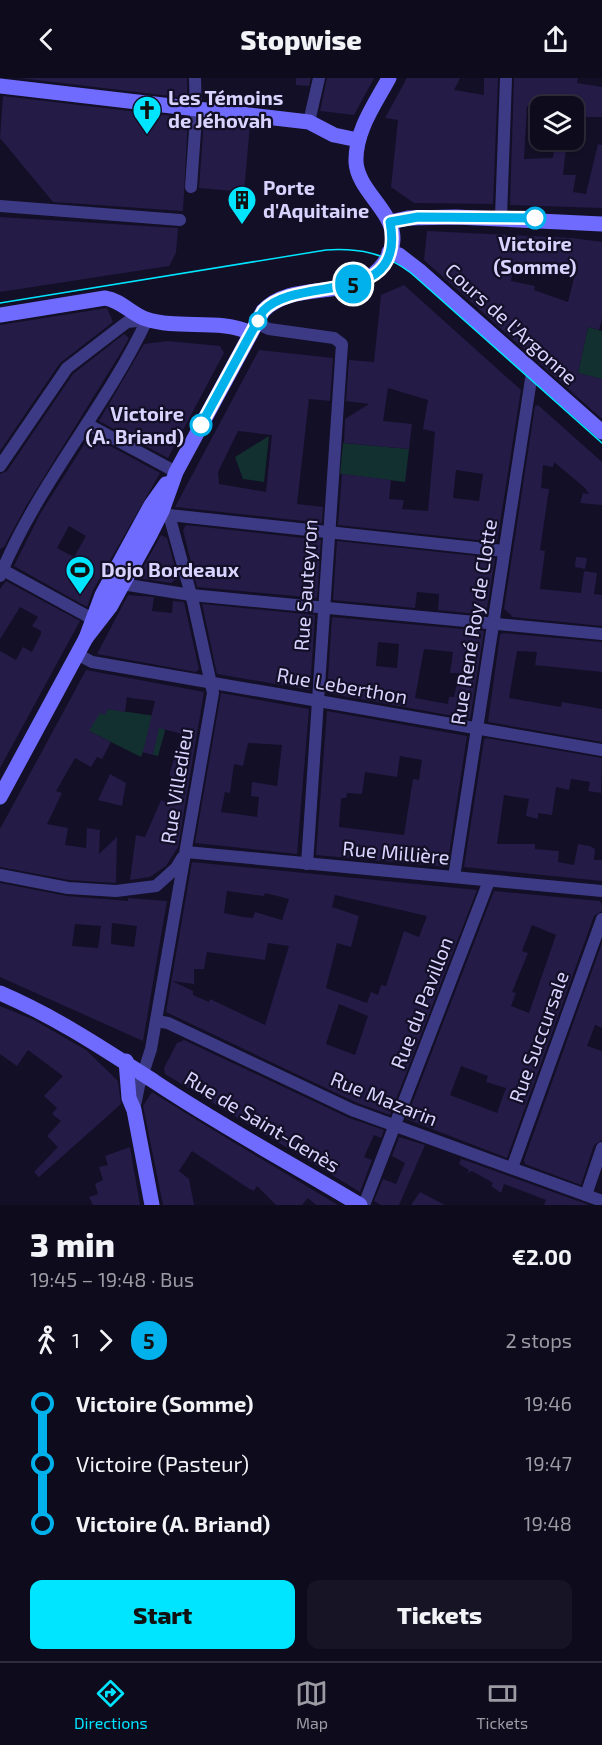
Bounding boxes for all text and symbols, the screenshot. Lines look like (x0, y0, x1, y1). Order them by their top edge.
icon: back (30, 23, 63, 56)
text: Stopwise (240, 23, 362, 55)
icon: share (539, 23, 572, 56)
place label: Les Témoins de Jéhovah (168, 85, 283, 132)
church icon: Les Témoins de Jéhovah (131, 94, 163, 136)
map controls (530, 96, 584, 150)
button: layers (530, 96, 584, 150)
place label: Porte d'Aquitaine (263, 175, 369, 222)
building icon: Porte d'Aquitaine (226, 184, 258, 226)
marker: Victoire (Somme) (524, 207, 546, 229)
place label: Victoire (Somme) (493, 231, 577, 278)
street label: Cours de l'Argonne (441, 258, 583, 389)
line badge: 5 (334, 264, 372, 304)
text: 5 (347, 272, 359, 297)
unlabelled marker (249, 312, 267, 330)
place label: Victoire (A. Briand) (85, 401, 184, 448)
marker: Victoire (A. Briand) (190, 414, 212, 436)
street label: Rue René Roy de Clotte (445, 517, 501, 727)
street label: Rue Sauteyron (288, 518, 322, 652)
sports icon: Dojo Bordeaux (64, 554, 96, 596)
place label: Dojo Bordeaux (101, 557, 240, 581)
street label: Rue Leberthon (275, 662, 409, 708)
street label: Rue Villedieu (155, 726, 197, 845)
street label: Rue Millière (341, 835, 451, 869)
street label: Rue du Pavillon (385, 933, 457, 1072)
street label: Rue Succursale (503, 968, 573, 1106)
street label: Rue de Saint-Genès (181, 1065, 344, 1177)
street label: Rue Mazarin (327, 1066, 441, 1130)
text: 3 min (30, 1224, 115, 1264)
text: €2.00 (512, 1243, 572, 1269)
text: 19:45 – 19:48 · Bus (30, 1267, 194, 1291)
icon: walk (30, 1324, 63, 1357)
icon: forward (89, 1324, 122, 1357)
text: 1 (72, 1328, 80, 1352)
text: 5 (143, 1328, 155, 1353)
text: 2 stops (505, 1328, 572, 1352)
text: Victoire (Somme) (76, 1390, 254, 1416)
text: 19:46 (524, 1391, 572, 1415)
text: Victoire (Pasteur) (76, 1450, 249, 1476)
text: 19:47 (525, 1451, 572, 1475)
text: Victoire (A. Briand) (76, 1510, 270, 1536)
text: 19:48 (523, 1511, 572, 1535)
button: Start (30, 1580, 295, 1649)
button: Tickets (307, 1580, 572, 1649)
tab: Directions (74, 1677, 148, 1732)
tab: Map (295, 1677, 328, 1732)
tab: Tickets (476, 1677, 528, 1732)

